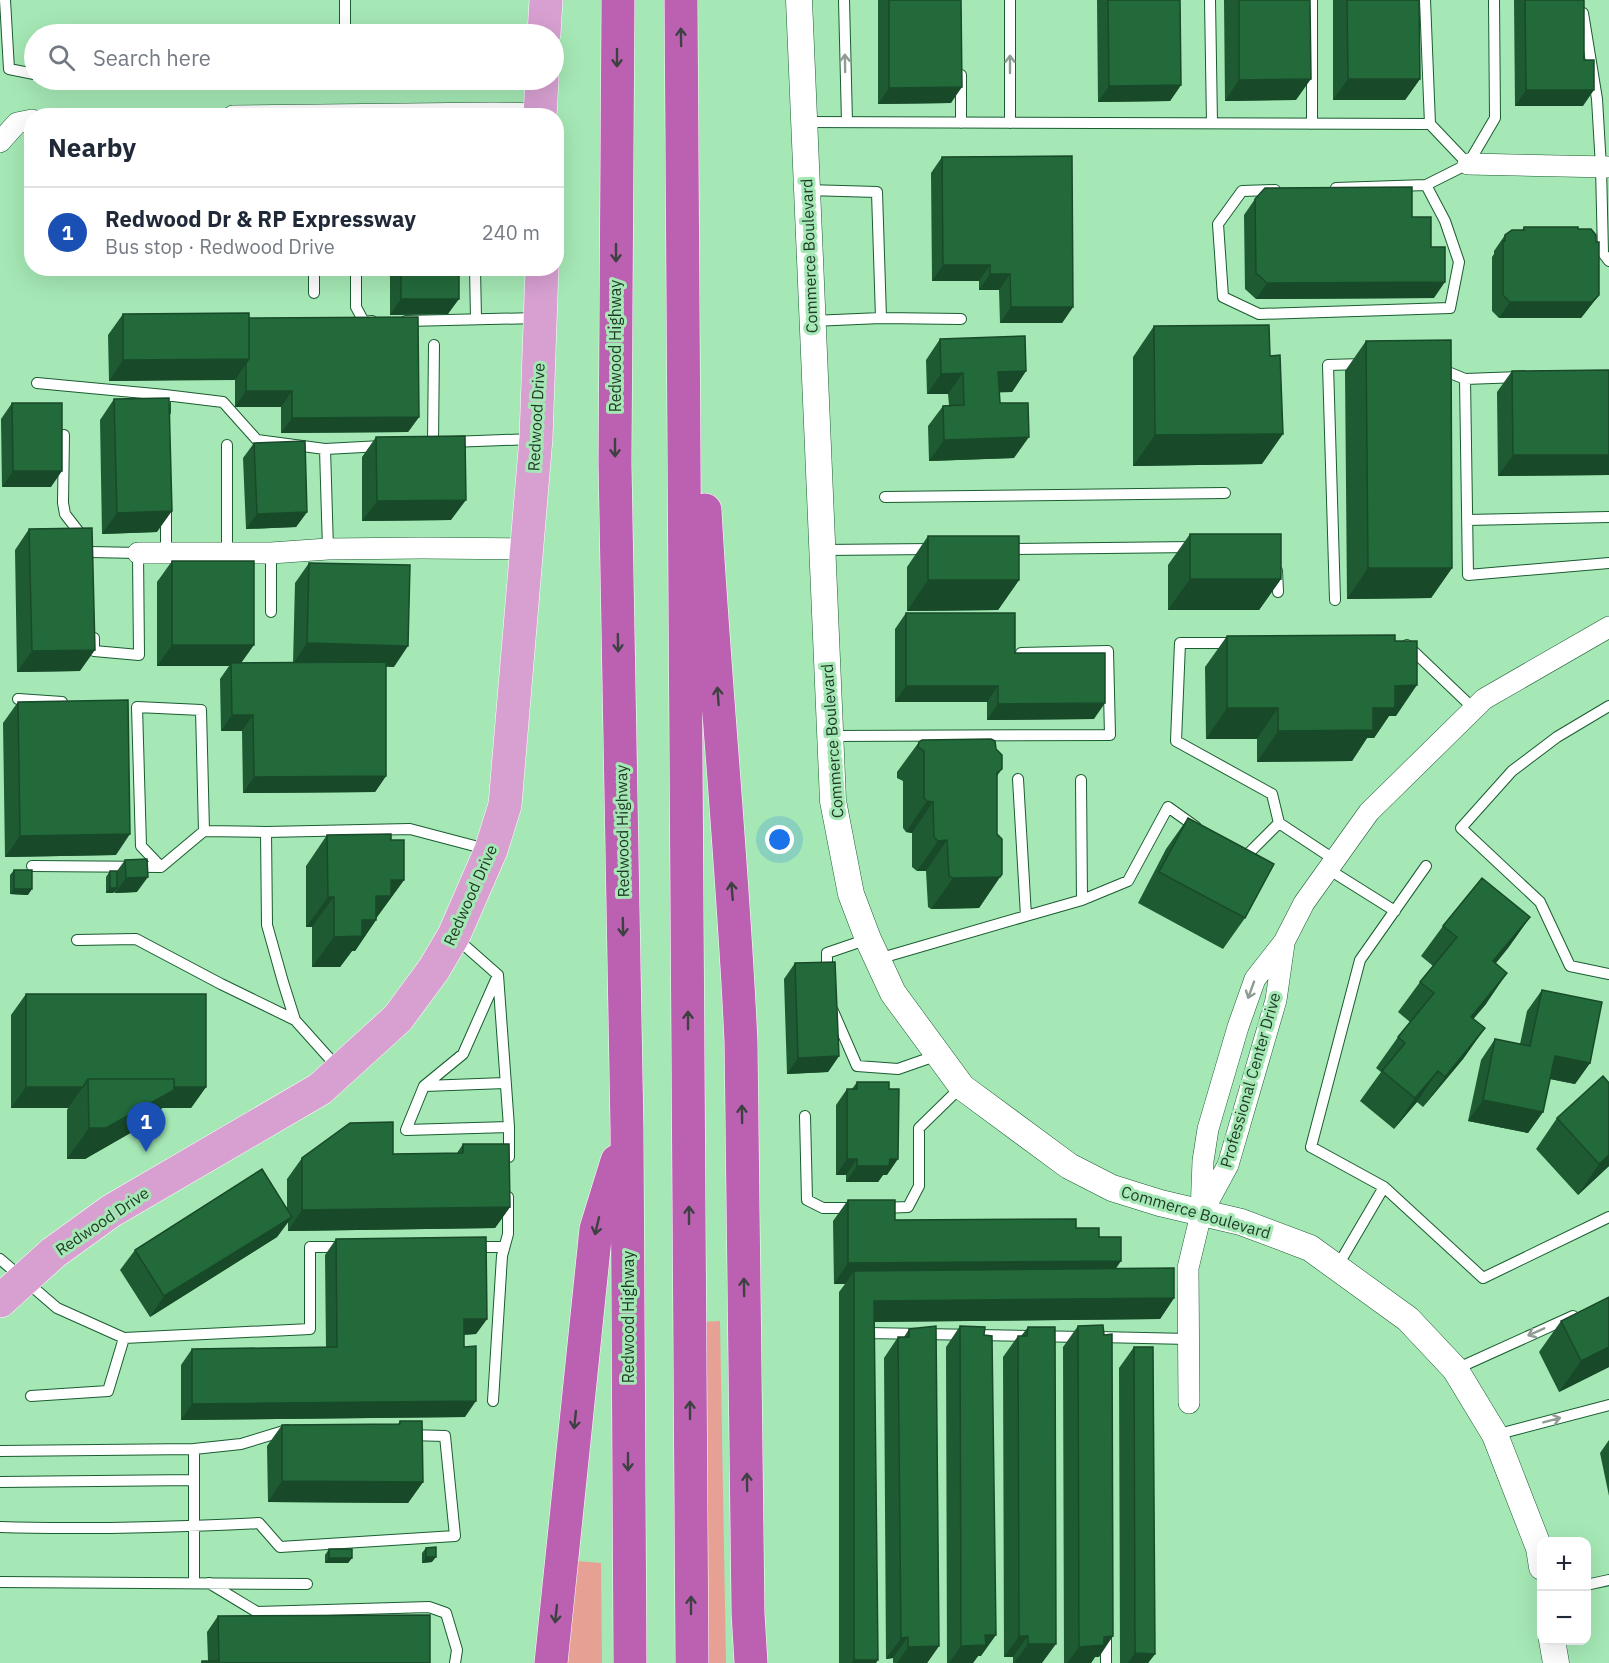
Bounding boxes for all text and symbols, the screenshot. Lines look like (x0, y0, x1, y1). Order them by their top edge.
search box (24, 24, 564, 90)
one-way arrow (675, 28, 687, 48)
icon: search (45, 41, 78, 74)
text: Search here (93, 43, 211, 72)
one-way arrow (611, 48, 623, 68)
one-way arrow (840, 54, 851, 74)
one-way arrow (1004, 55, 1016, 75)
text: Nearby (48, 130, 136, 164)
street label: Commerce Boulevard (796, 178, 822, 334)
text: Redwood Dr & RP Expressway (105, 204, 416, 233)
text: 1 (62, 219, 74, 246)
text: 240 m (482, 219, 540, 246)
text: Bus stop · Redwood Drive (105, 233, 335, 260)
one-way arrow (610, 243, 622, 263)
street label: Redwood Highway (605, 280, 625, 412)
street label: Redwood Drive (523, 362, 549, 472)
one-way arrow (609, 438, 621, 458)
one-way arrow (613, 633, 624, 653)
street label: Commerce Boulevard (817, 663, 847, 819)
one-way arrow (712, 687, 723, 707)
street label: Redwood Highway (611, 765, 633, 897)
your location (765, 825, 794, 854)
street label: Redwood Drive (439, 841, 501, 949)
one-way arrow (726, 881, 737, 901)
one-way arrow (618, 916, 629, 936)
one-way arrow (1245, 980, 1256, 999)
street label: Professional Center Drive (1215, 990, 1285, 1170)
one-way arrow (682, 1010, 694, 1030)
pin: 1 (126, 1102, 166, 1152)
one-way arrow (736, 1105, 748, 1125)
street label: Commerce Boulevard (1119, 1181, 1273, 1243)
street label: Redwood Drive (51, 1182, 153, 1260)
one-way arrow (683, 1205, 695, 1225)
one-way arrow (591, 1216, 603, 1235)
street label: Redwood Highway (618, 1251, 638, 1383)
one-way arrow (739, 1278, 750, 1298)
one-way arrow (1528, 1327, 1546, 1339)
one-way arrow (684, 1400, 696, 1420)
one-way arrow (569, 1409, 580, 1429)
one-way arrow (1542, 1414, 1561, 1426)
one-way arrow (623, 1451, 634, 1471)
one-way arrow (741, 1473, 753, 1493)
map controls (1537, 1537, 1591, 1645)
button: + (1537, 1537, 1591, 1591)
button: − (1537, 1591, 1591, 1645)
one-way arrow (685, 1595, 697, 1615)
one-way arrow (550, 1604, 561, 1623)

